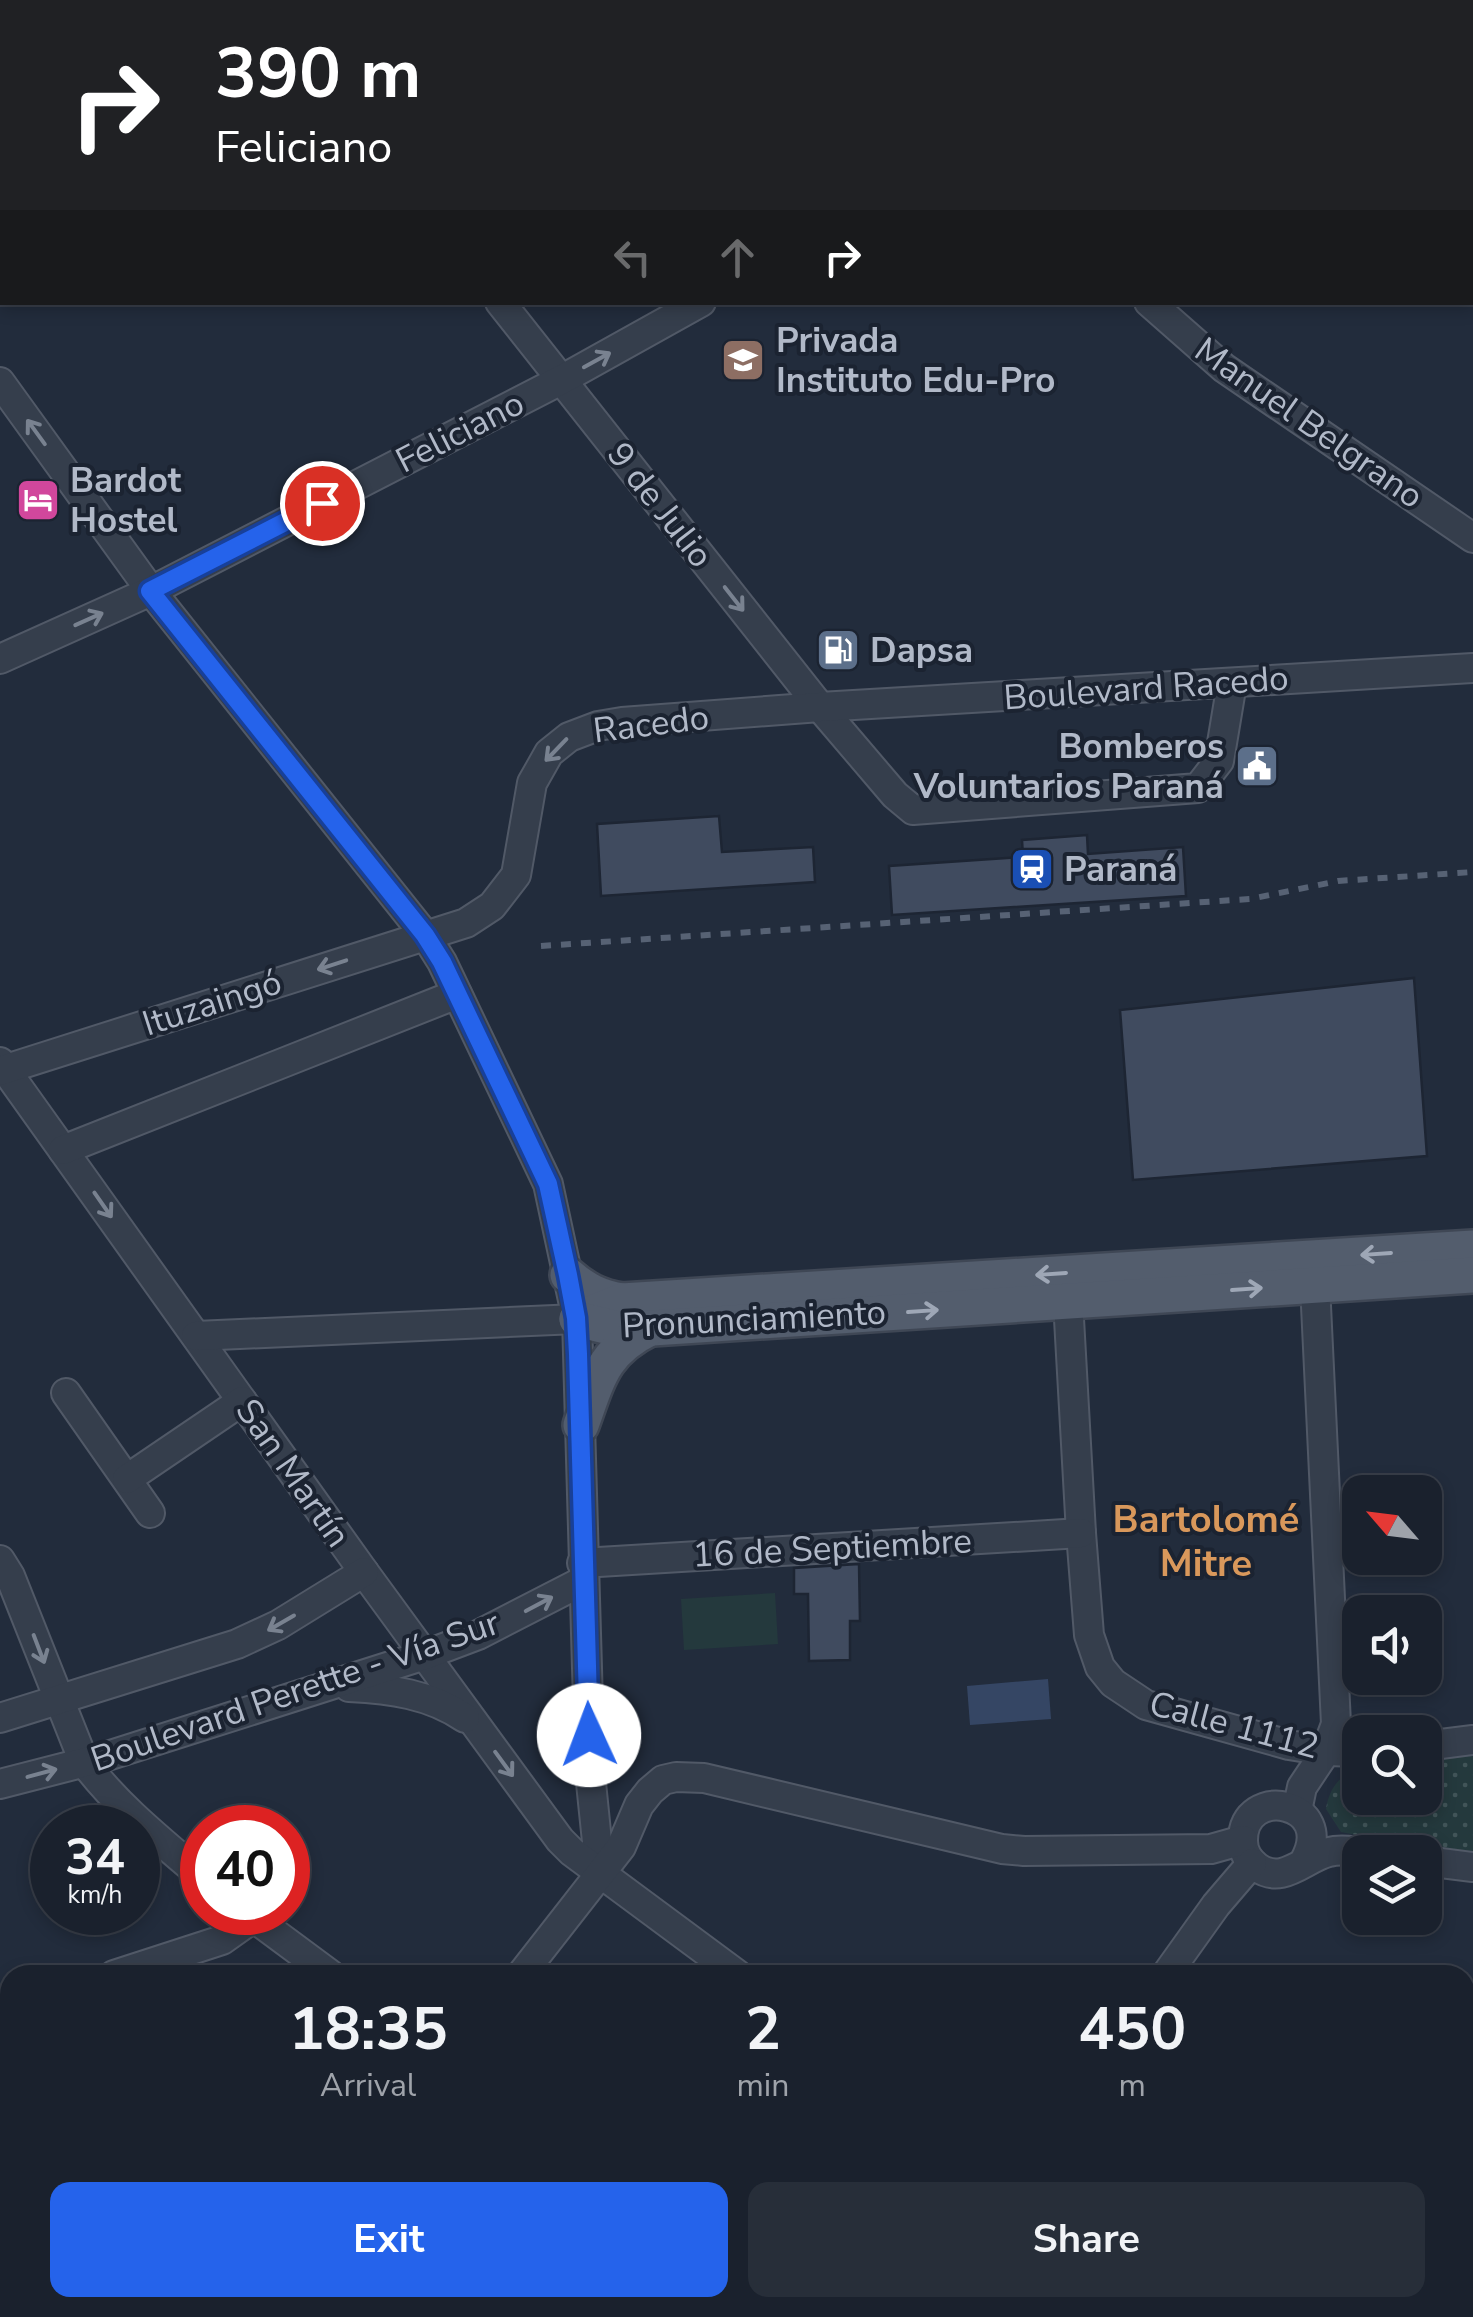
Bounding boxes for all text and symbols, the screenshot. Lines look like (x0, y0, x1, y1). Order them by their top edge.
text: 390 m (215, 26, 421, 122)
icon: right (50, 40, 180, 170)
text: Feliciano (215, 117, 392, 178)
icon: left (605, 230, 660, 285)
icon: ahead (710, 230, 765, 285)
icon: right (815, 230, 870, 285)
place label: Privada Instituto Edu-Pro (776, 317, 1055, 404)
street label: Manuel Belgrano (1185, 327, 1433, 519)
school or university icon: Privada Instituto Edu-Pro (720, 337, 766, 383)
one-way arrow (581, 350, 611, 370)
street label: Feliciano (388, 380, 532, 484)
one-way arrow (26, 419, 47, 446)
street label: 9 de Julio (596, 433, 724, 577)
place label: Bardot Hostel (70, 457, 182, 544)
pin (280, 461, 365, 546)
icon: arrive (295, 476, 350, 531)
hotel icon: Bardot Hostel (15, 477, 61, 523)
one-way arrow (723, 585, 744, 612)
one-way arrow (73, 609, 104, 627)
fuel station icon: Dapsa (815, 627, 861, 673)
place label: Dapsa (870, 627, 973, 674)
street label: Boulevard Racedo (1002, 655, 1290, 721)
street label: Racedo (590, 694, 712, 754)
place label: Bomberos Voluntarios Paraná (913, 723, 1224, 810)
one-way arrow (544, 737, 569, 762)
public building icon: Bomberos Voluntarios Paraná (1234, 743, 1280, 789)
station icon: Paraná (1009, 846, 1055, 892)
place label: Paraná (1064, 846, 1177, 893)
one-way arrow (316, 957, 348, 975)
street label: Ituzaingó (137, 958, 287, 1048)
one-way arrow (92, 1191, 113, 1219)
one-way arrow (1360, 1245, 1392, 1264)
one-way arrow (1036, 1265, 1068, 1284)
one-way arrow (1231, 1280, 1263, 1299)
street label: Pronunciamiento (621, 1289, 887, 1349)
one-way arrow (907, 1301, 939, 1320)
street label: San Martín (225, 1389, 361, 1557)
north arrow (1342, 1475, 1442, 1575)
map controls (1342, 1475, 1442, 1935)
district label: Bartolomé Mitre (1113, 1494, 1299, 1589)
street label: 16 de Septiembre (691, 1517, 973, 1579)
one-way arrow (524, 1594, 554, 1613)
button: sound (1342, 1595, 1442, 1695)
street label: Boulevard Perette - Vía Sur (85, 1599, 506, 1783)
one-way arrow (266, 1614, 296, 1634)
one-way arrow (31, 1632, 49, 1663)
street label: Calle 1112 (1144, 1680, 1324, 1770)
position arrow (537, 1683, 641, 1787)
button: search (1342, 1715, 1442, 1815)
one-way arrow (494, 1750, 515, 1777)
one-way arrow (26, 1763, 57, 1782)
speed limit sign: 40 (180, 1805, 310, 1935)
text: 34 (65, 1823, 125, 1892)
button: layers (1342, 1835, 1442, 1935)
text: km/h (67, 1878, 123, 1912)
text: 18:35 (289, 1988, 448, 2070)
text: 2 (745, 1988, 781, 2070)
text: 450 (1078, 1988, 1186, 2070)
text: Arrival (320, 2064, 416, 2107)
text: min (736, 2064, 789, 2107)
text: m (1118, 2064, 1146, 2107)
button: Exit (50, 2182, 728, 2297)
button: Share (748, 2182, 1425, 2297)

